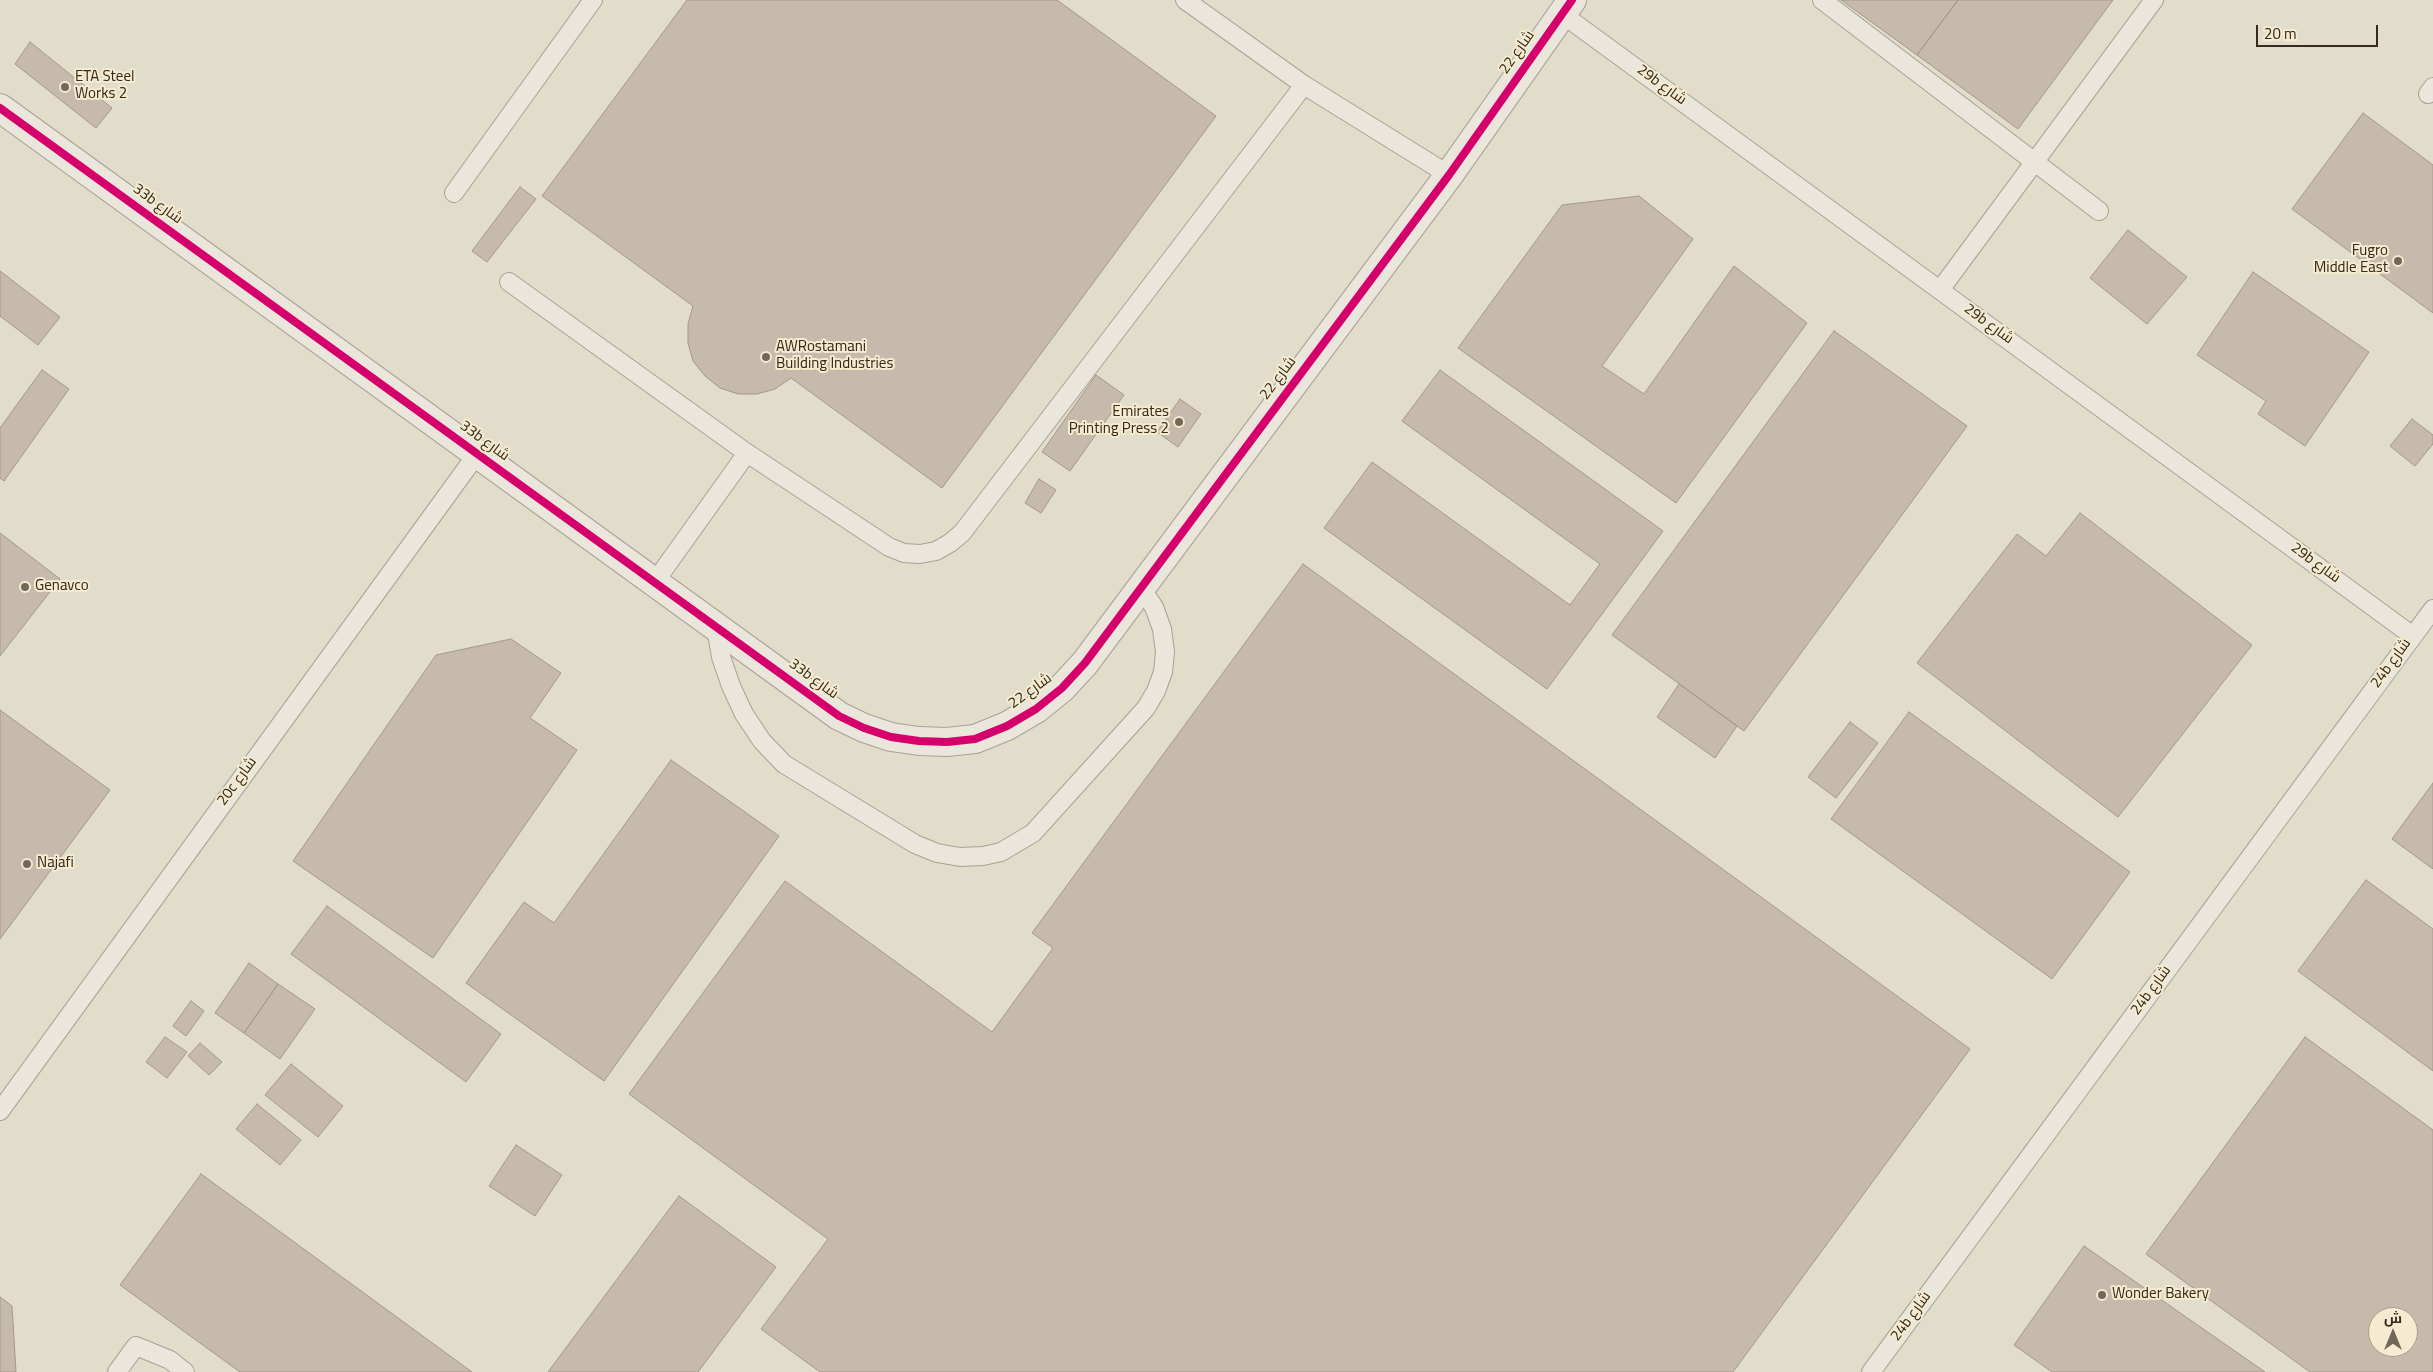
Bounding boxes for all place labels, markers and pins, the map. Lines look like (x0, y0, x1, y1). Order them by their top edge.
place label: ETA Steel Works 2 (75, 69, 135, 104)
marker: ETA Steel Works 2 (59, 81, 71, 93)
place label: Fugro Middle East (2314, 243, 2388, 278)
marker: Fugro Middle East (2392, 255, 2404, 267)
place label: AWRostamani Building Industries (776, 339, 893, 374)
marker: AWRostamani Building Industries (760, 351, 772, 363)
place label: Emirates Printing Press 2 (1069, 404, 1169, 439)
marker: Emirates Printing Press 2 (1173, 416, 1185, 428)
place label: Genavco (35, 578, 89, 596)
marker: Genavco (19, 581, 31, 593)
place label: Najafi (37, 855, 74, 873)
marker: Najafi (21, 858, 33, 870)
place label: Wonder Bakery (2112, 1286, 2209, 1304)
marker: Wonder Bakery (2096, 1289, 2108, 1301)

